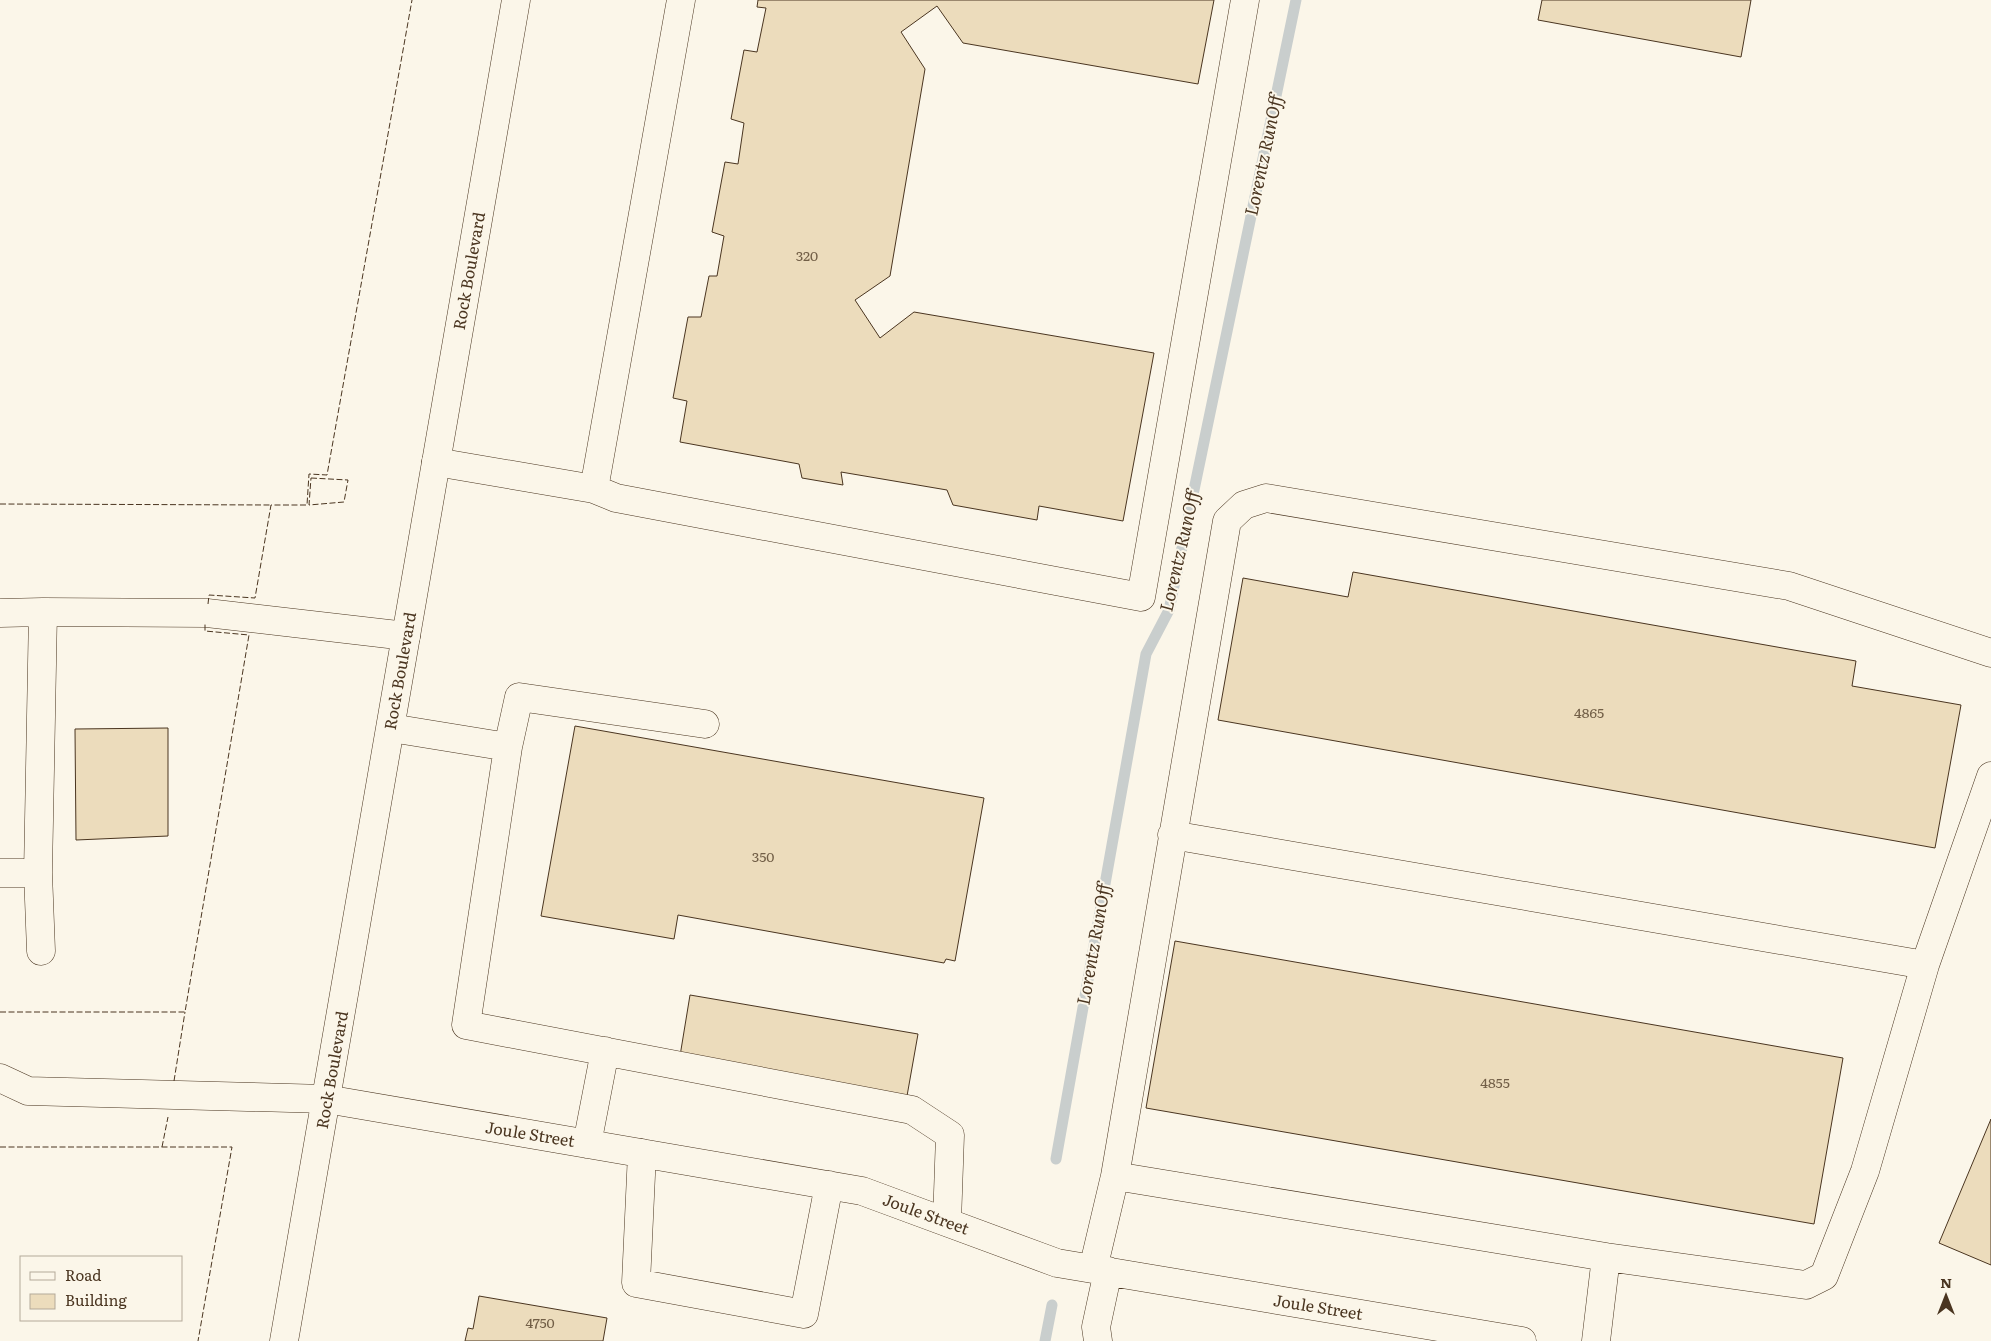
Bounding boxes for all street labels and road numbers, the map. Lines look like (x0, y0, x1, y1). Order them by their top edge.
street label: Rock Boulevard (446, 210, 490, 332)
street label: Rock Boulevard (377, 610, 421, 732)
street label: Rock Boulevard (309, 1009, 353, 1131)
street label: Joule Street (484, 1114, 577, 1152)
street label: Joule Street (880, 1186, 973, 1240)
street label: Joule Street (1272, 1287, 1365, 1325)

